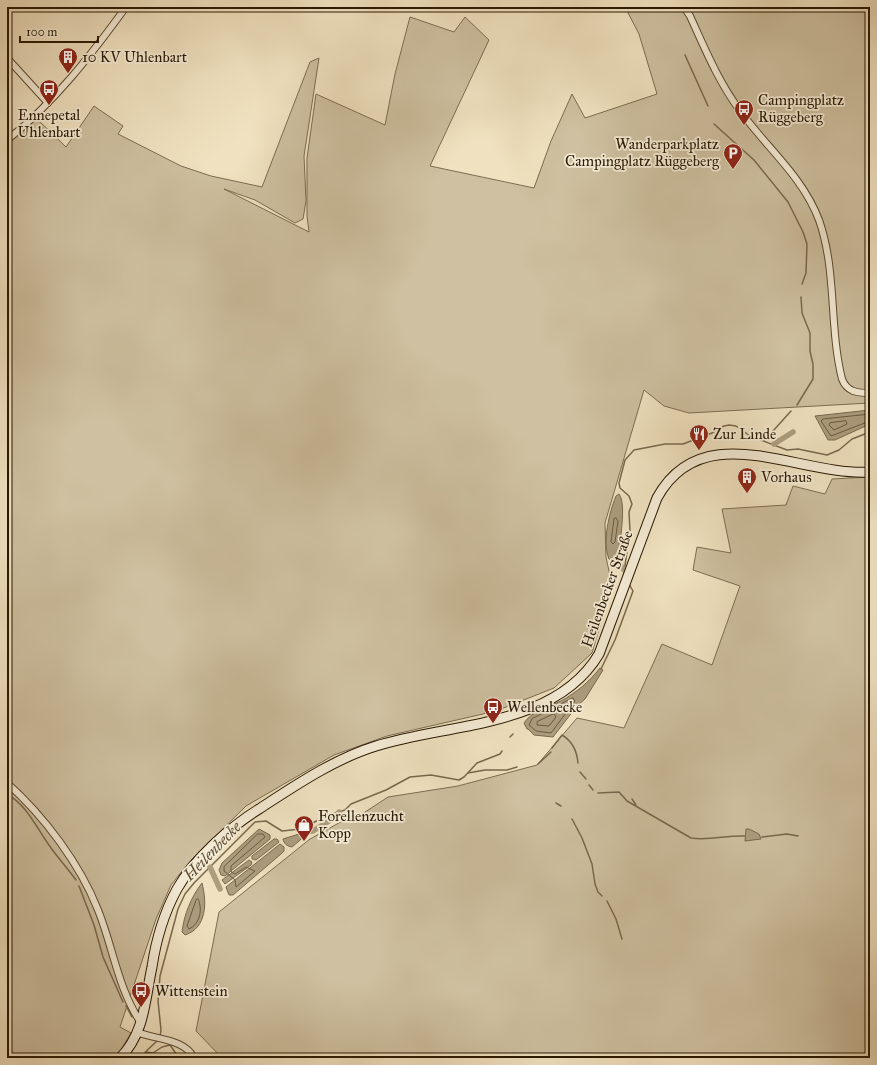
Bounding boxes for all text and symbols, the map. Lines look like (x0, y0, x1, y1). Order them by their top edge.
scale bar (20, 18, 98, 44)
text: 100 m (26, 25, 57, 39)
building icon: 10 KV Uhlenbart (57, 46, 79, 74)
place label: 10 KV Uhlenbart (82, 48, 188, 66)
bus stop icon: Ennepetal Uhlenbart (38, 78, 60, 106)
place label: Campingplatz Rüggeberg (758, 91, 844, 126)
bus stop icon: Campingplatz Rüggeberg (733, 98, 755, 126)
place label: Ennepetal Uhlenbart (17, 106, 81, 141)
place label: Wanderparkplatz Campingplatz Rüggeberg (565, 135, 720, 170)
parking icon: Wanderparkplatz Campingplatz Rüggeberg (722, 142, 744, 170)
restaurant icon: Zur Linde (688, 423, 710, 451)
place label: Zur Linde (713, 425, 776, 443)
building icon: Vorhaus (736, 466, 758, 494)
place label: Vorhaus (760, 468, 812, 486)
street label: Heilenbecker Straße (577, 528, 637, 650)
bus stop icon: Wellenbecke (482, 696, 504, 724)
place label: Wellenbecke (507, 698, 582, 716)
place label: Forellenzucht Kopp (318, 807, 405, 842)
shop icon: Forellenzucht Kopp (293, 814, 315, 842)
water label: Heilenbecke (179, 817, 245, 885)
bus stop icon: Wittenstein (130, 980, 152, 1008)
place label: Wittenstein (155, 982, 228, 1000)

